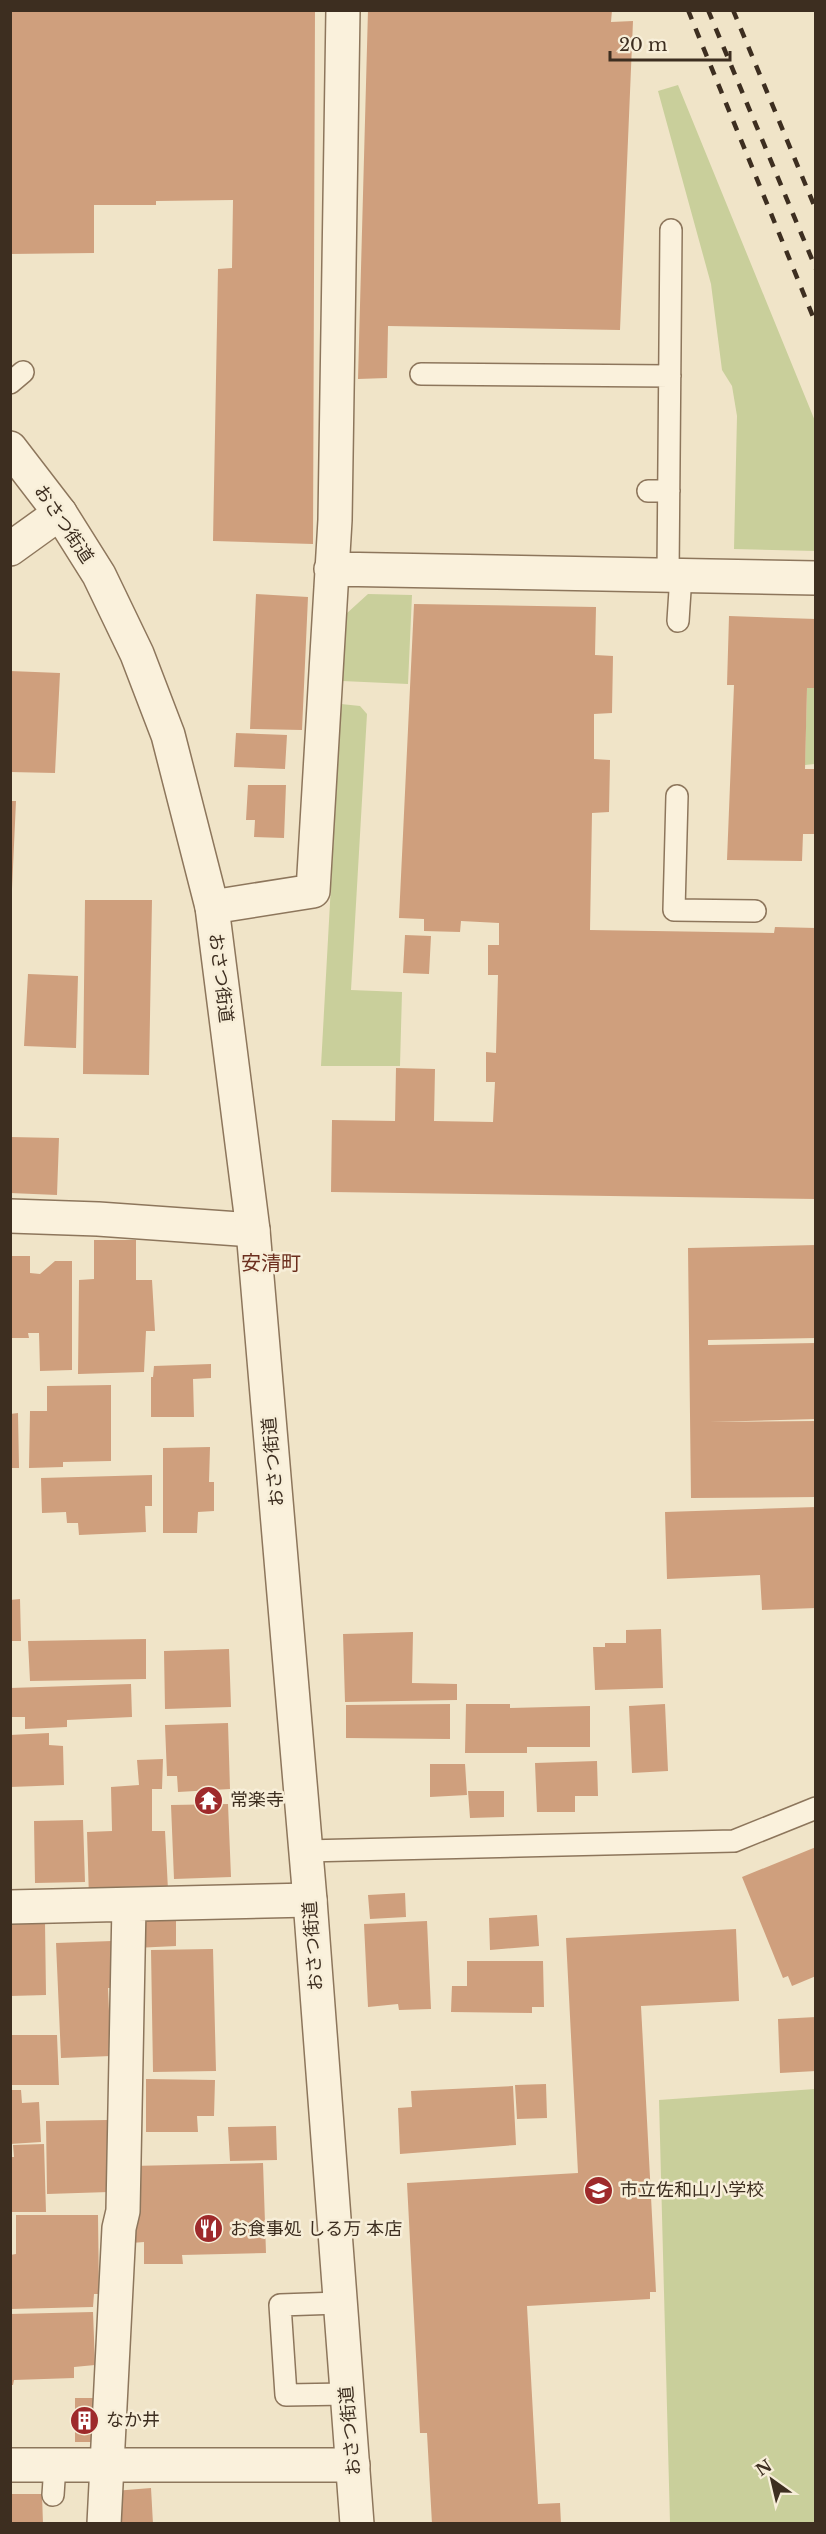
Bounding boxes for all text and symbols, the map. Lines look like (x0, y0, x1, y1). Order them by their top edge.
scale bar (610, 24, 730, 62)
text: 20 m (619, 34, 667, 56)
street label: おさつ街道 (30, 481, 98, 567)
street label: おさつ街道 (205, 932, 237, 1024)
district label: 安清町 (241, 1251, 301, 1275)
street label: おさつ街道 (258, 1416, 288, 1508)
temple icon: 常楽寺 (193, 1784, 225, 1816)
place label: 常楽寺 (230, 1789, 284, 1811)
street label: おさつ街道 (299, 1900, 327, 1992)
school or university icon: 市立佐和山小学校 (583, 2174, 615, 2206)
place label: 市立佐和山小学校 (620, 2179, 764, 2201)
restaurant icon: お食事処 しる万 本店 (193, 2213, 225, 2245)
place label: お食事処 しる万 本店 (230, 2218, 402, 2240)
street label: おさつ街道 (335, 2385, 365, 2477)
building icon: なか井 (69, 2404, 101, 2436)
place label: なか井 (106, 2409, 160, 2431)
north arrow (742, 2450, 802, 2510)
text: N (752, 2455, 775, 2480)

